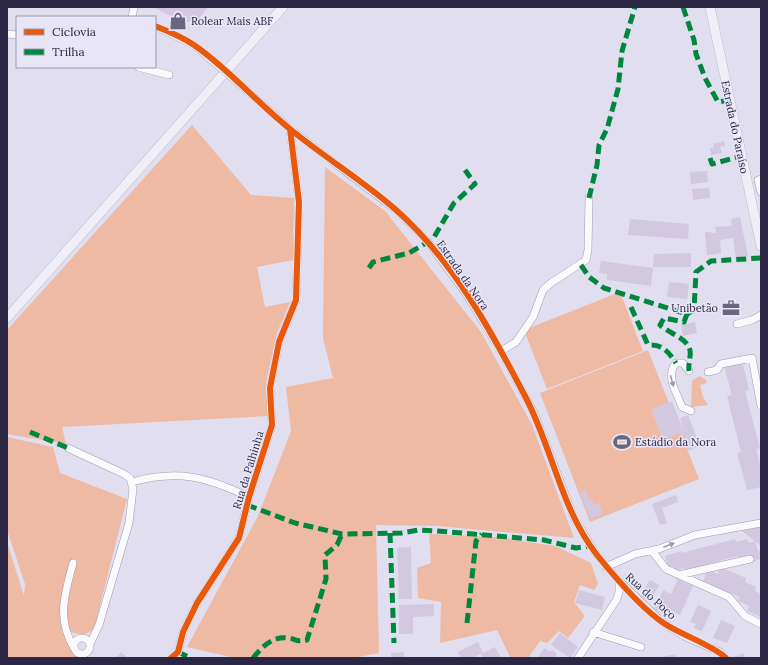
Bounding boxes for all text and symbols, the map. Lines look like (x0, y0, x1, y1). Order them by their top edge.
shop icon: Rolear Mais ABF (168, 11, 188, 31)
place label: Rolear Mais ABF (191, 14, 273, 28)
legend (16, 16, 156, 68)
text: Ciclovia (52, 24, 96, 39)
text: Trilha (52, 44, 85, 59)
street label: Estrada do Paraíso (718, 79, 752, 175)
street label: Estrada da Nora (434, 237, 492, 313)
office icon: Unibetão (721, 298, 741, 318)
place label: Unibetão (671, 301, 718, 315)
one-way arrow (670, 374, 676, 387)
street label: Rua da Palhinha (229, 429, 267, 511)
sports icon: Estádio da Nora (612, 432, 632, 452)
place label: Estádio da Nora (635, 435, 716, 449)
one-way arrow (664, 541, 676, 547)
street label: Rua do Poço (623, 570, 679, 622)

